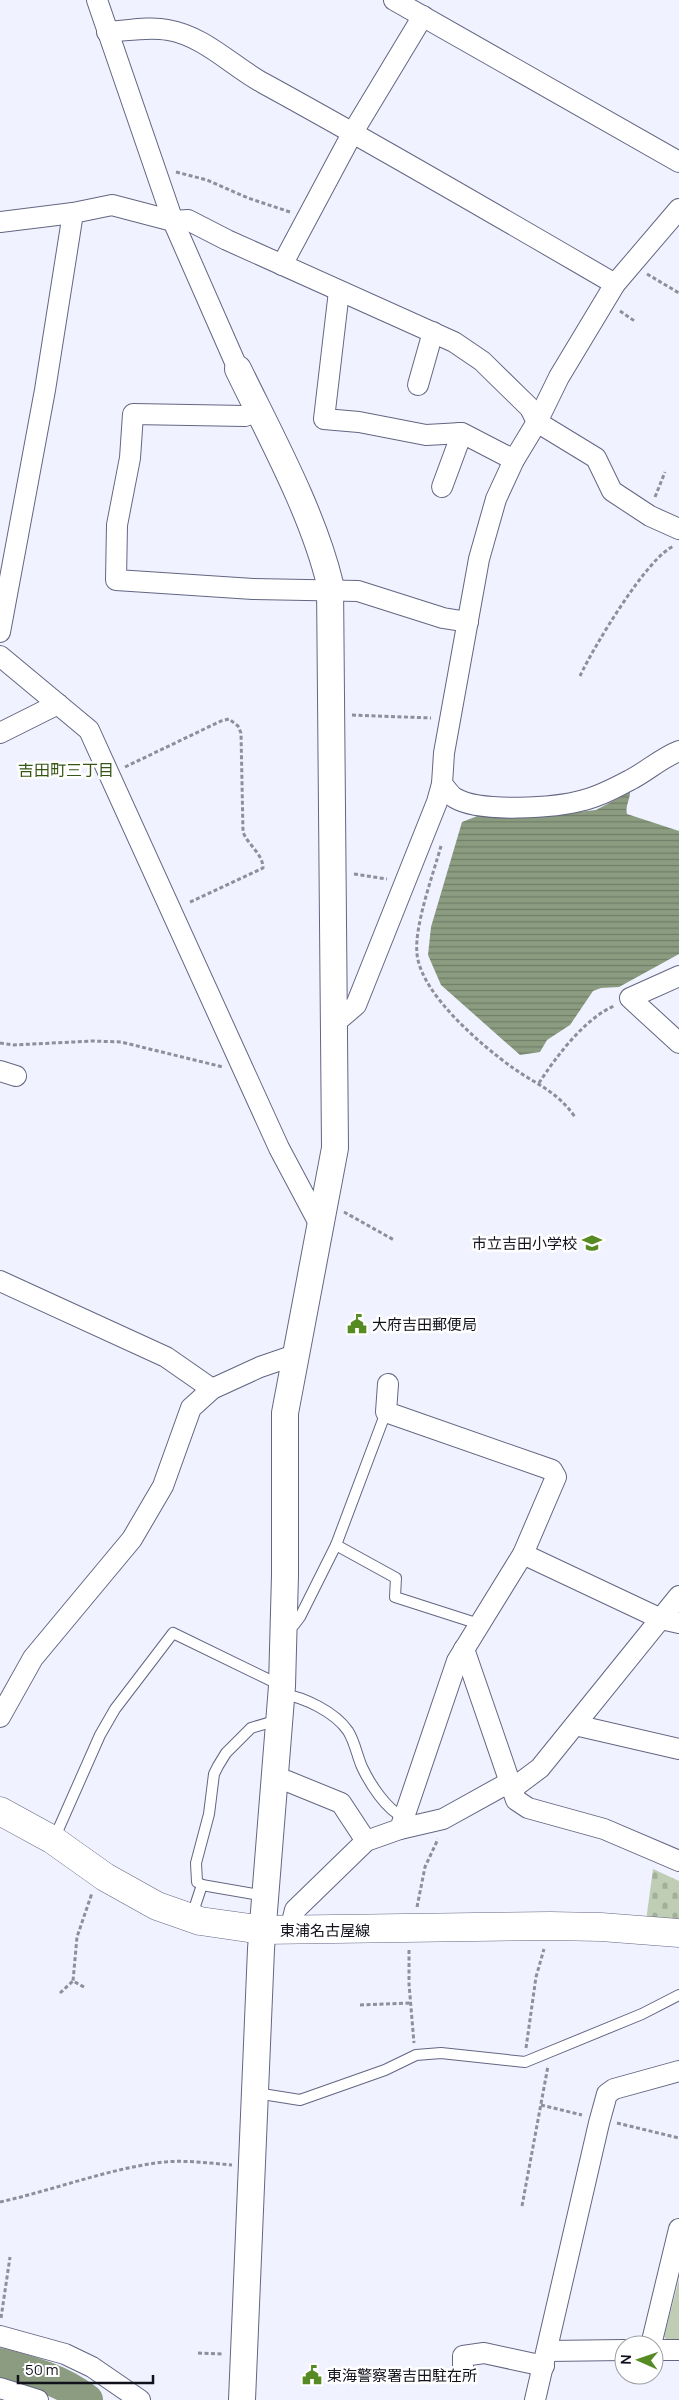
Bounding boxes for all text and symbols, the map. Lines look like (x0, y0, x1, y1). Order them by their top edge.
district label: 吉田町三丁目 (18, 759, 114, 781)
school or university icon: 市立吉田小学校 (581, 1232, 603, 1254)
place label: 市立吉田小学校 (472, 1233, 577, 1254)
public building icon: 大府吉田郵便局 (346, 1313, 368, 1335)
place label: 大府吉田郵便局 (372, 1314, 477, 1335)
street label: 東浦名古屋線 (280, 1920, 370, 1941)
north arrow (614, 2335, 664, 2385)
scale bar (18, 2352, 152, 2384)
text: N (616, 2354, 635, 2365)
text: 50 m (25, 2359, 59, 2380)
public building icon: 東海警察署吉田駐在所 (301, 2364, 323, 2386)
place label: 東海警察署吉田駐在所 (327, 2365, 477, 2386)

